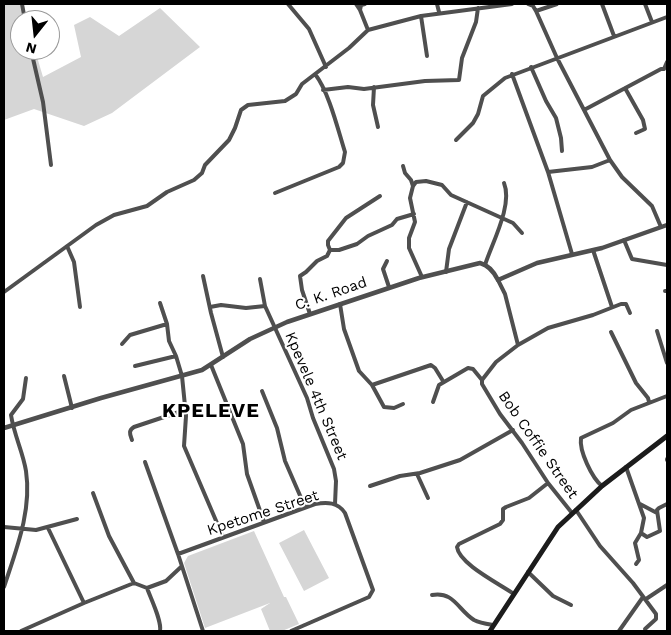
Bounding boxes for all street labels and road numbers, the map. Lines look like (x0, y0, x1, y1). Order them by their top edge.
street label: C. K. Road (293, 273, 369, 315)
street label: Kpevele 4th Street (281, 329, 351, 463)
street label: Bob Coffie Street (494, 388, 582, 502)
street label: Kpetome Street (205, 486, 321, 540)

